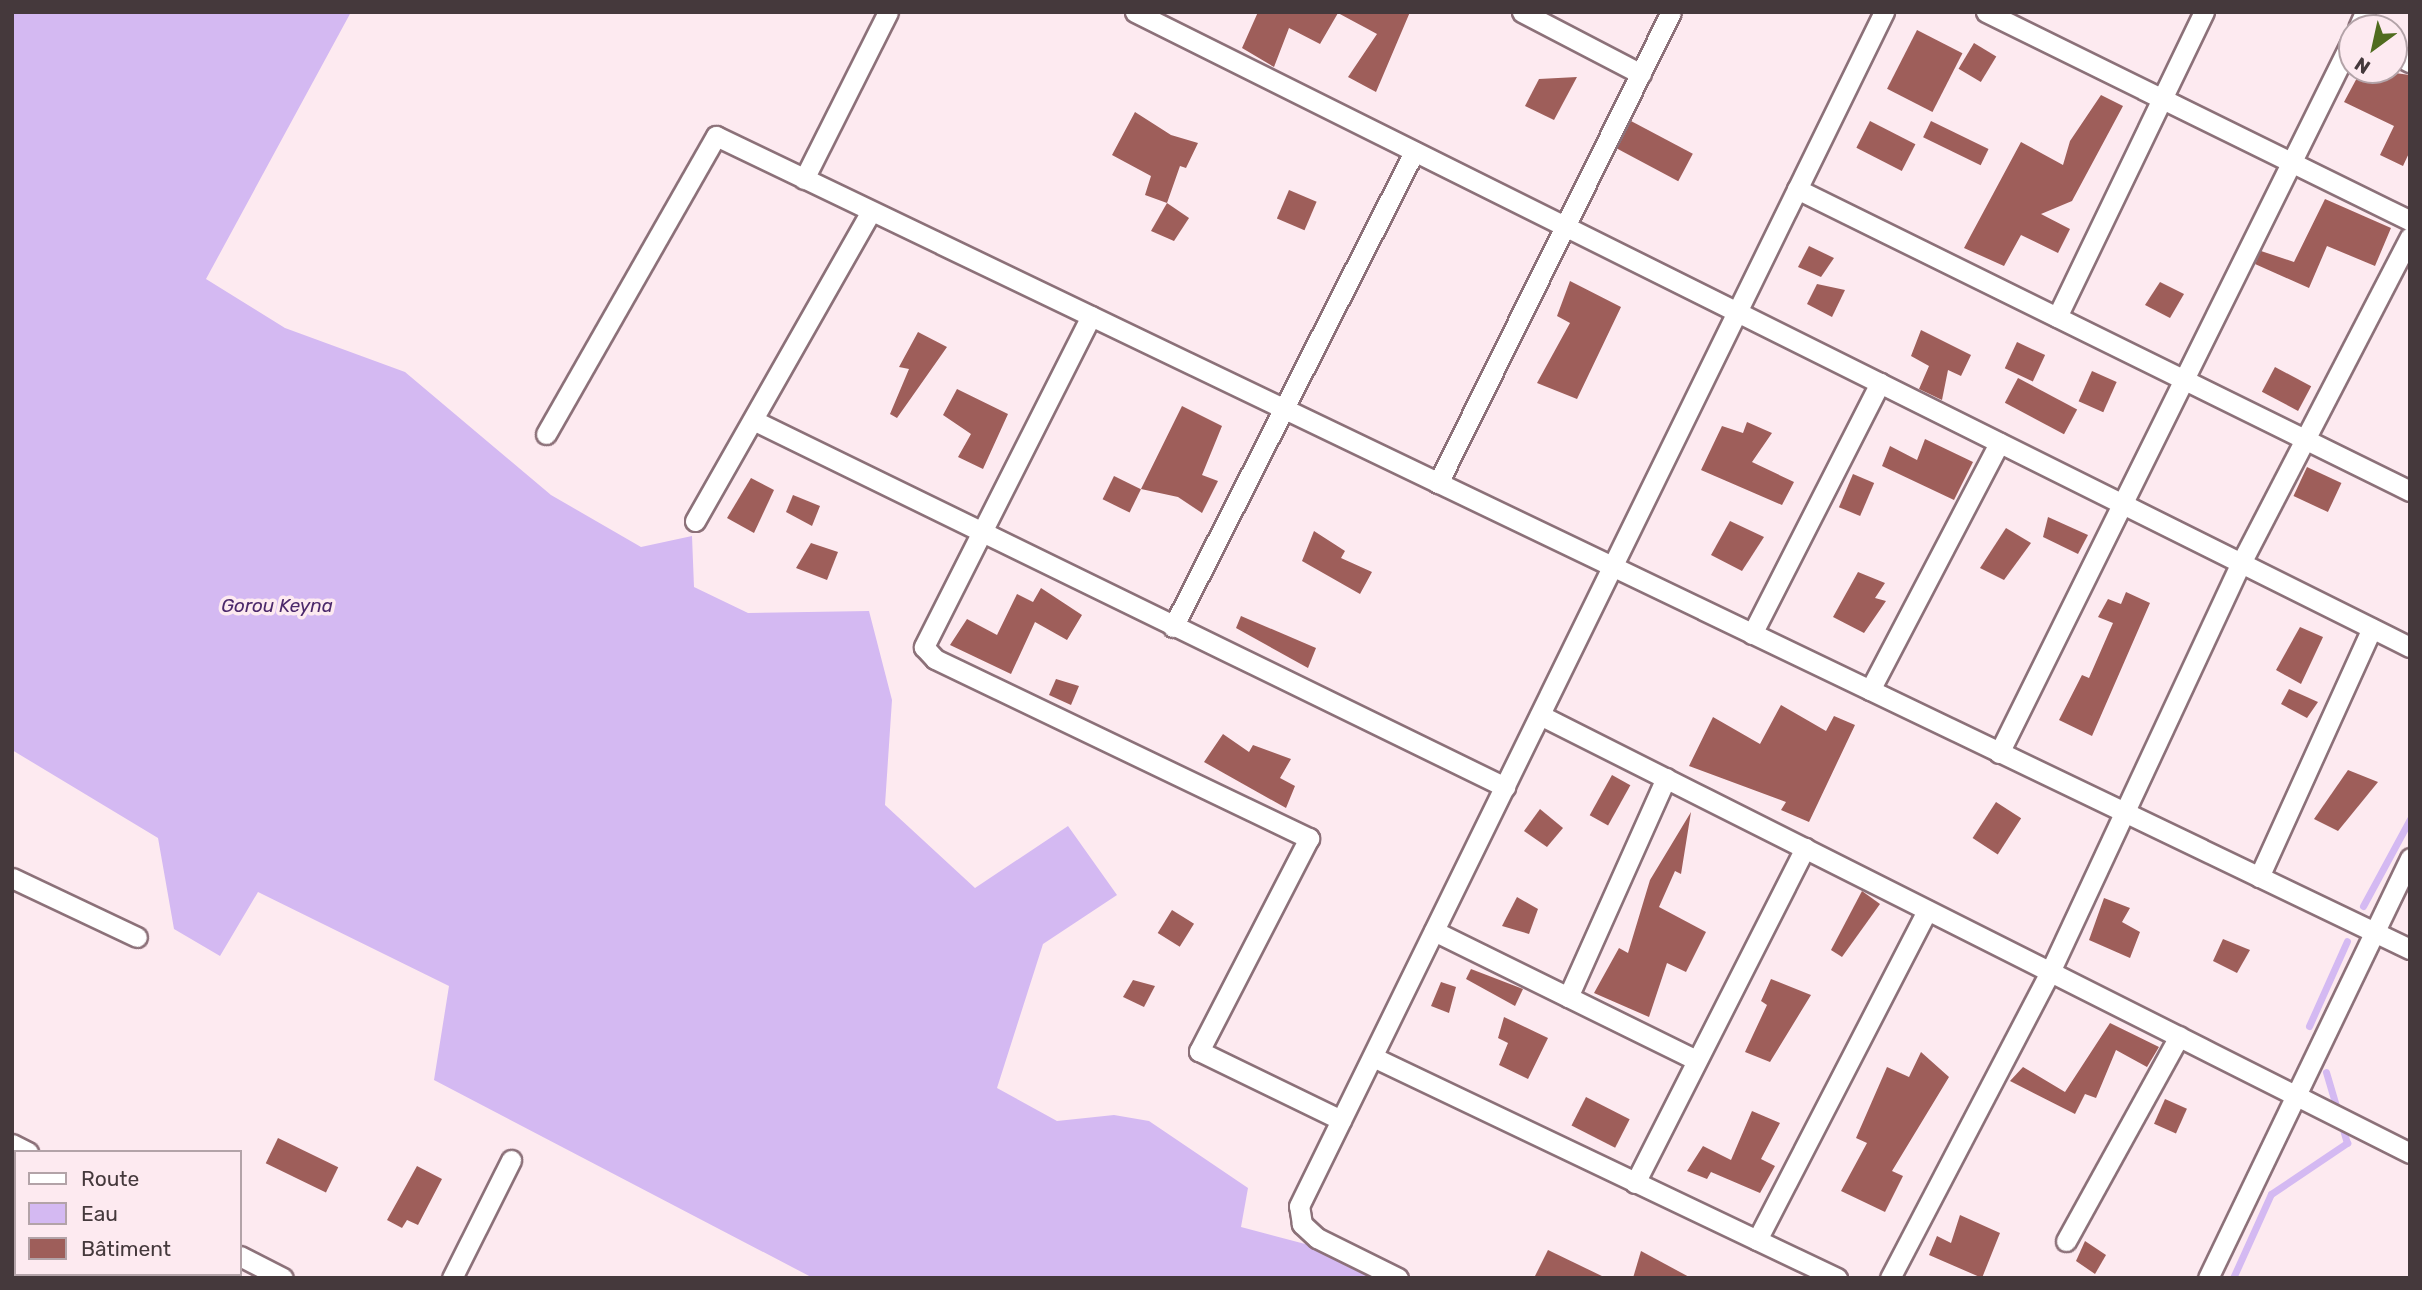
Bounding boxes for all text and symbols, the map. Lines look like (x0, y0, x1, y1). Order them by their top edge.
north arrow (2338, 14, 2408, 84)
text: N (2350, 52, 2374, 79)
water label: Gorou Keyna (221, 595, 333, 617)
legend (14, 1150, 242, 1276)
text: Route (81, 1166, 139, 1191)
text: Eau (81, 1201, 118, 1226)
text: Bâtiment (81, 1236, 171, 1261)

